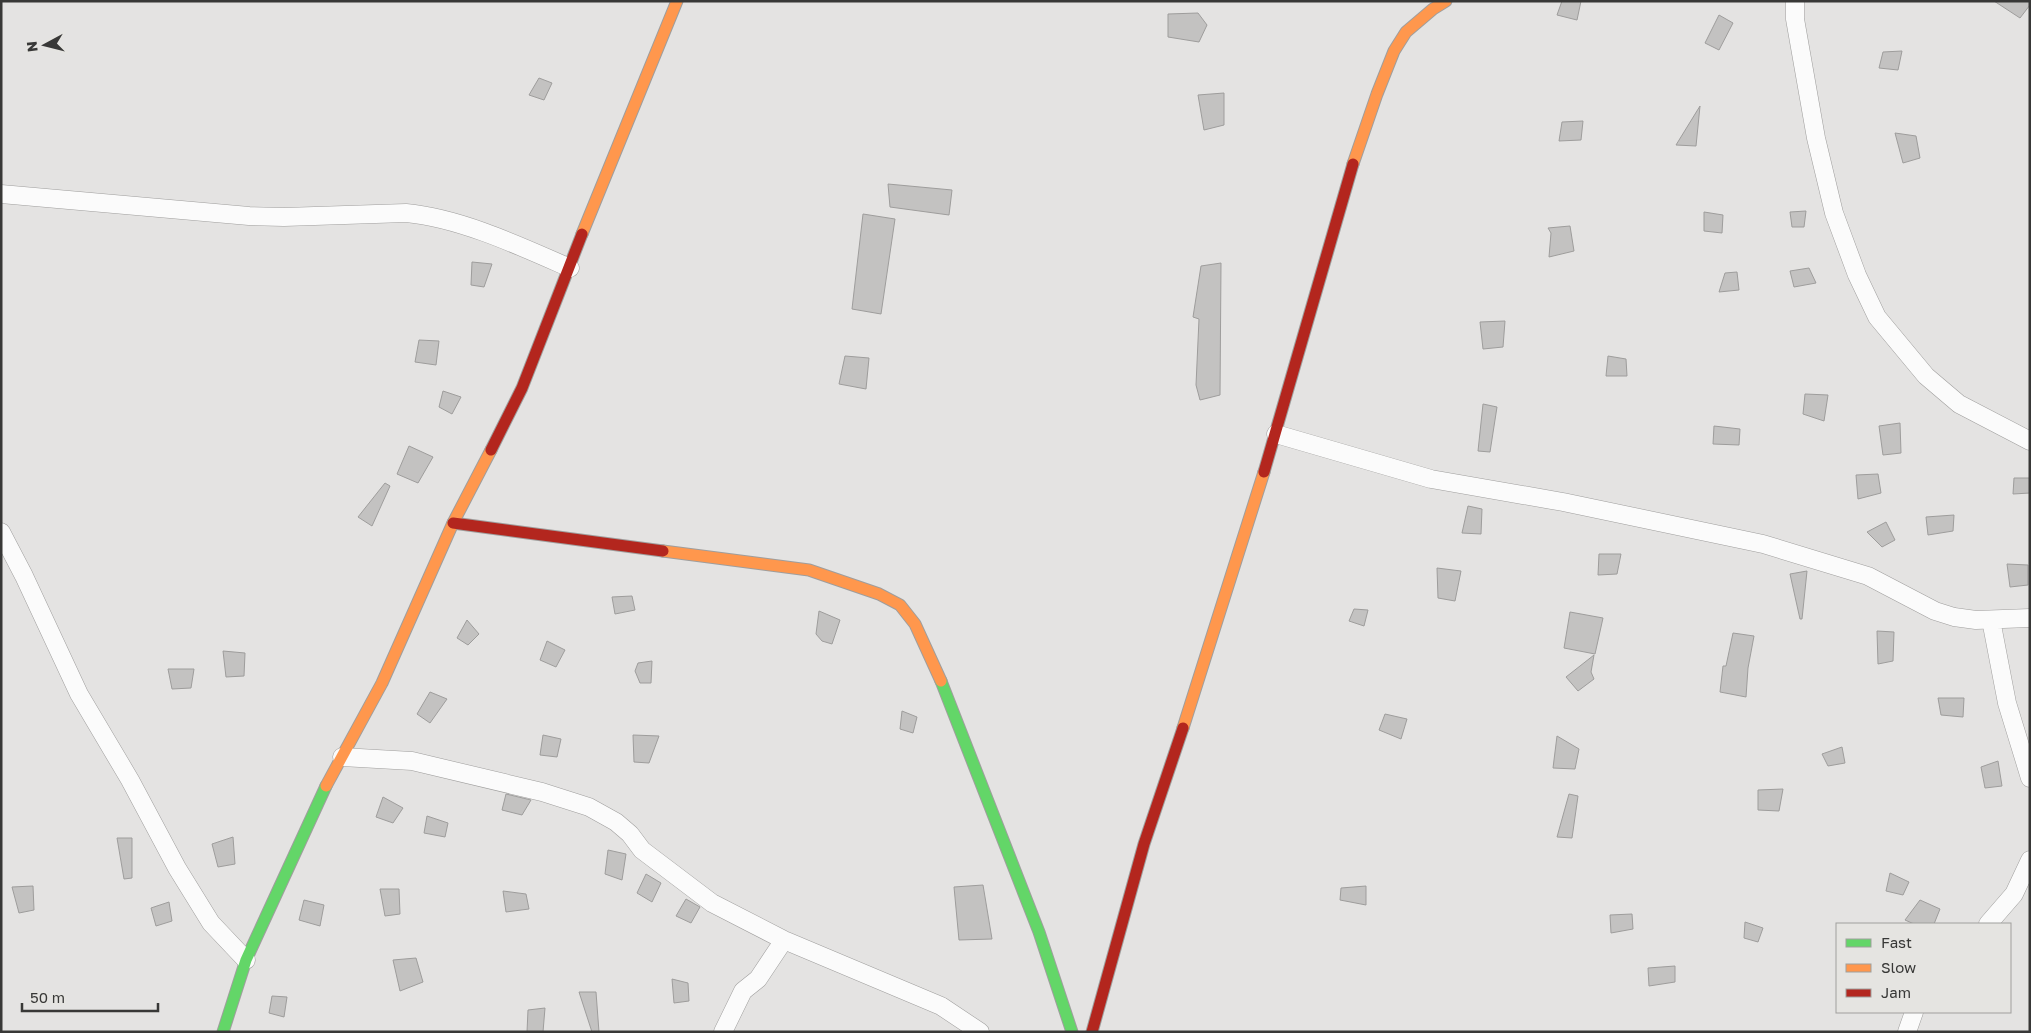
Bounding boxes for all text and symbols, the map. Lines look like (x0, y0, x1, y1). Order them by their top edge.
north arrow (20, 20, 70, 70)
text: N (23, 40, 41, 53)
legend (1836, 923, 2011, 1013)
text: Fast (1881, 933, 1912, 951)
text: Slow (1881, 958, 1916, 976)
scale bar (22, 980, 159, 1012)
text: Jam (1881, 983, 1911, 1001)
text: 50 m (30, 988, 65, 1006)

